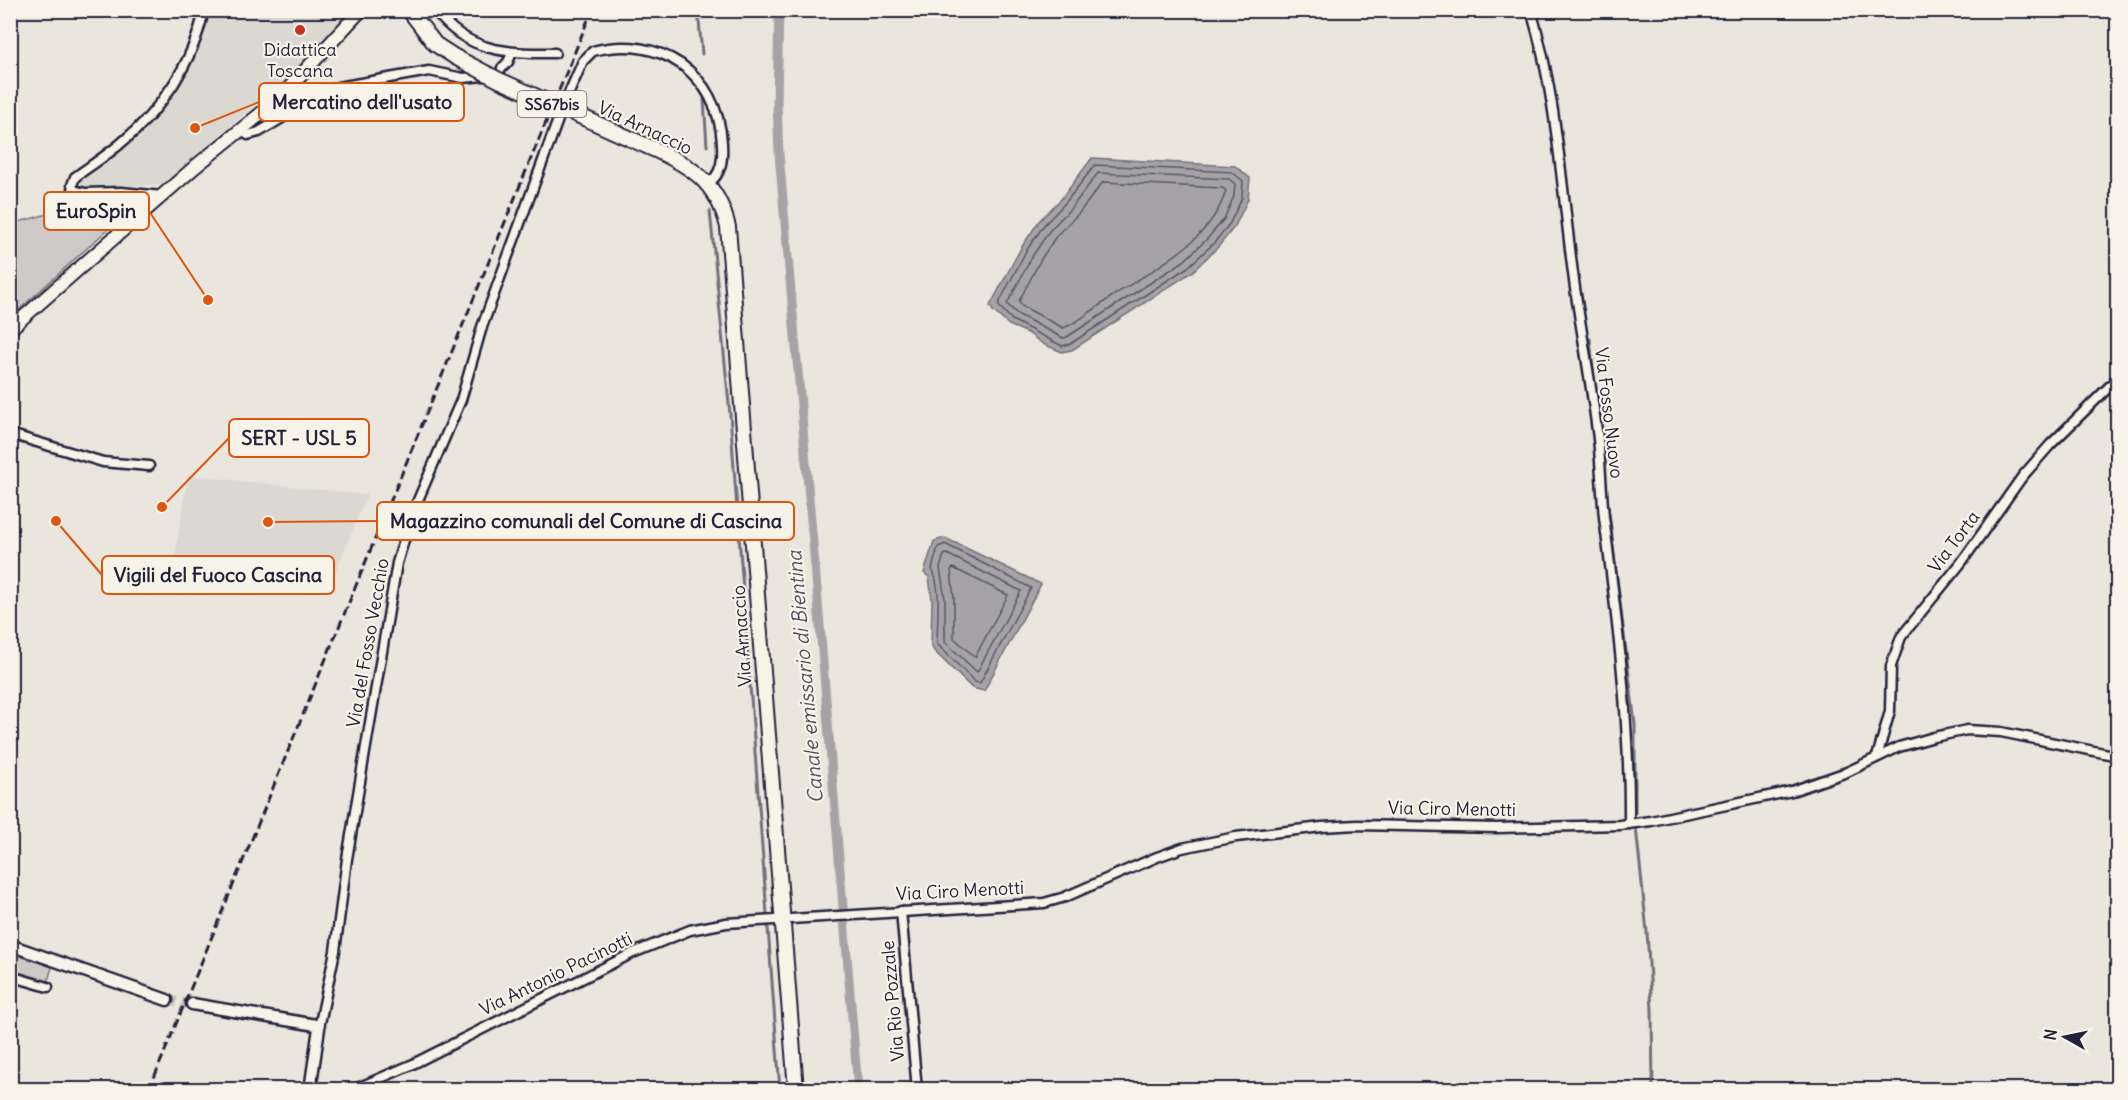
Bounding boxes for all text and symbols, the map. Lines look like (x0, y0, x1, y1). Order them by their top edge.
marker: Didattica Toscana (293, 23, 307, 37)
place label: Didattica Toscana (263, 38, 337, 82)
callout: Mercatino dell'usato (259, 83, 464, 121)
text: Mercatino dell'usato (272, 89, 452, 114)
road number: SS67bis (518, 91, 586, 117)
street label: Via Arnaccio (594, 96, 696, 159)
callout: EuroSpin (44, 192, 149, 230)
text: EuroSpin (56, 198, 137, 223)
street label: Via Fosso Nuovo (1590, 346, 1629, 480)
callout: SERT - USL 5 (229, 419, 369, 457)
text: SERT - USL 5 (241, 425, 357, 450)
callout: Magazzino comunali del Comune di Cascina (377, 502, 794, 540)
street label: Via Torta (1923, 506, 1984, 577)
text: Magazzino comunali del Comune di Cascina (390, 508, 783, 533)
water label: Canale emissario di Bientina (781, 548, 828, 804)
callout: Vigili del Fuoco Cascina (102, 556, 334, 594)
street label: Via del Fosso Vecchio (341, 556, 394, 729)
text: Vigili del Fuoco Cascina (114, 562, 323, 587)
street label: Via Arnaccio (726, 585, 757, 688)
street label: Via Ciro Menotti (1388, 796, 1516, 821)
street label: Via Ciro Menotti (895, 876, 1025, 905)
street label: Via Antonio Pacinotti (476, 927, 636, 1021)
street label: Via Rio Pozzale (876, 940, 909, 1062)
north arrow (2035, 1007, 2095, 1067)
text: N (2039, 1028, 2061, 1042)

